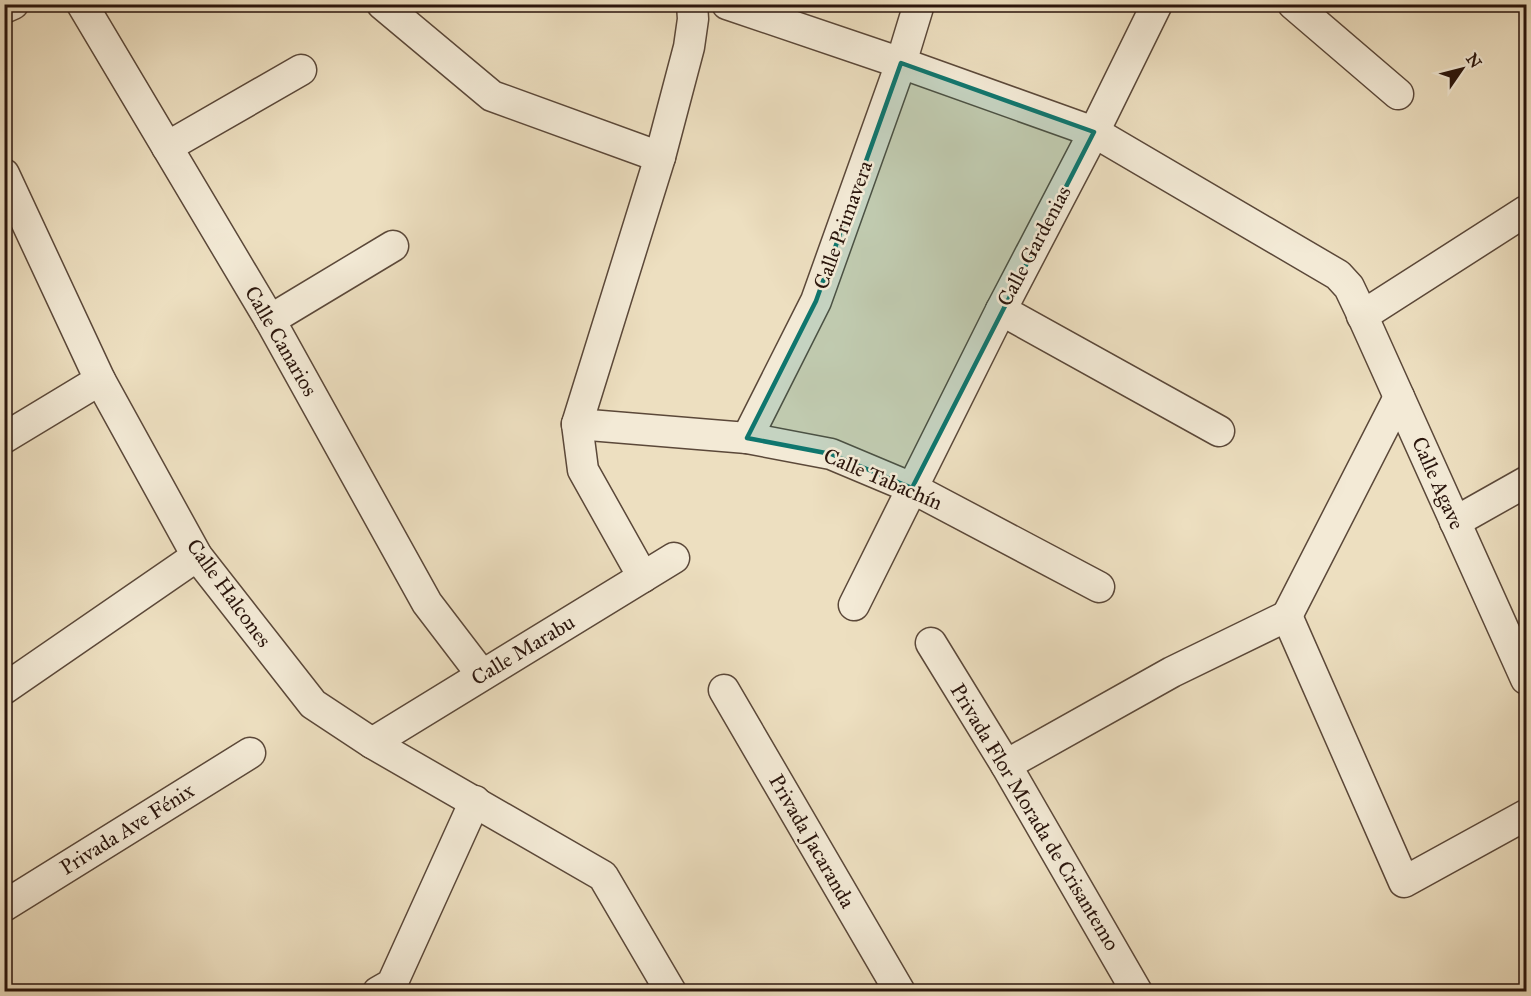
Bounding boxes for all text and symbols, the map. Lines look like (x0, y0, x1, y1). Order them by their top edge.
north arrow (1432, 39, 1492, 99)
text: N (1462, 50, 1486, 72)
street label: Calle Primavera (808, 157, 878, 293)
street label: Calle Gardenias (991, 181, 1077, 311)
street label: Calle Canarios (239, 281, 323, 401)
street label: Calle Agave (1406, 433, 1470, 534)
street label: Calle Tabachín (820, 442, 946, 516)
street label: Calle Halcones (181, 534, 277, 652)
street label: Calle Marabu (466, 609, 580, 691)
street label: Privada Flor Morada de Crisantemo (945, 679, 1125, 956)
street label: Privada Jacaranda (763, 769, 861, 913)
street label: Privada Ave Fénix (55, 777, 199, 881)

